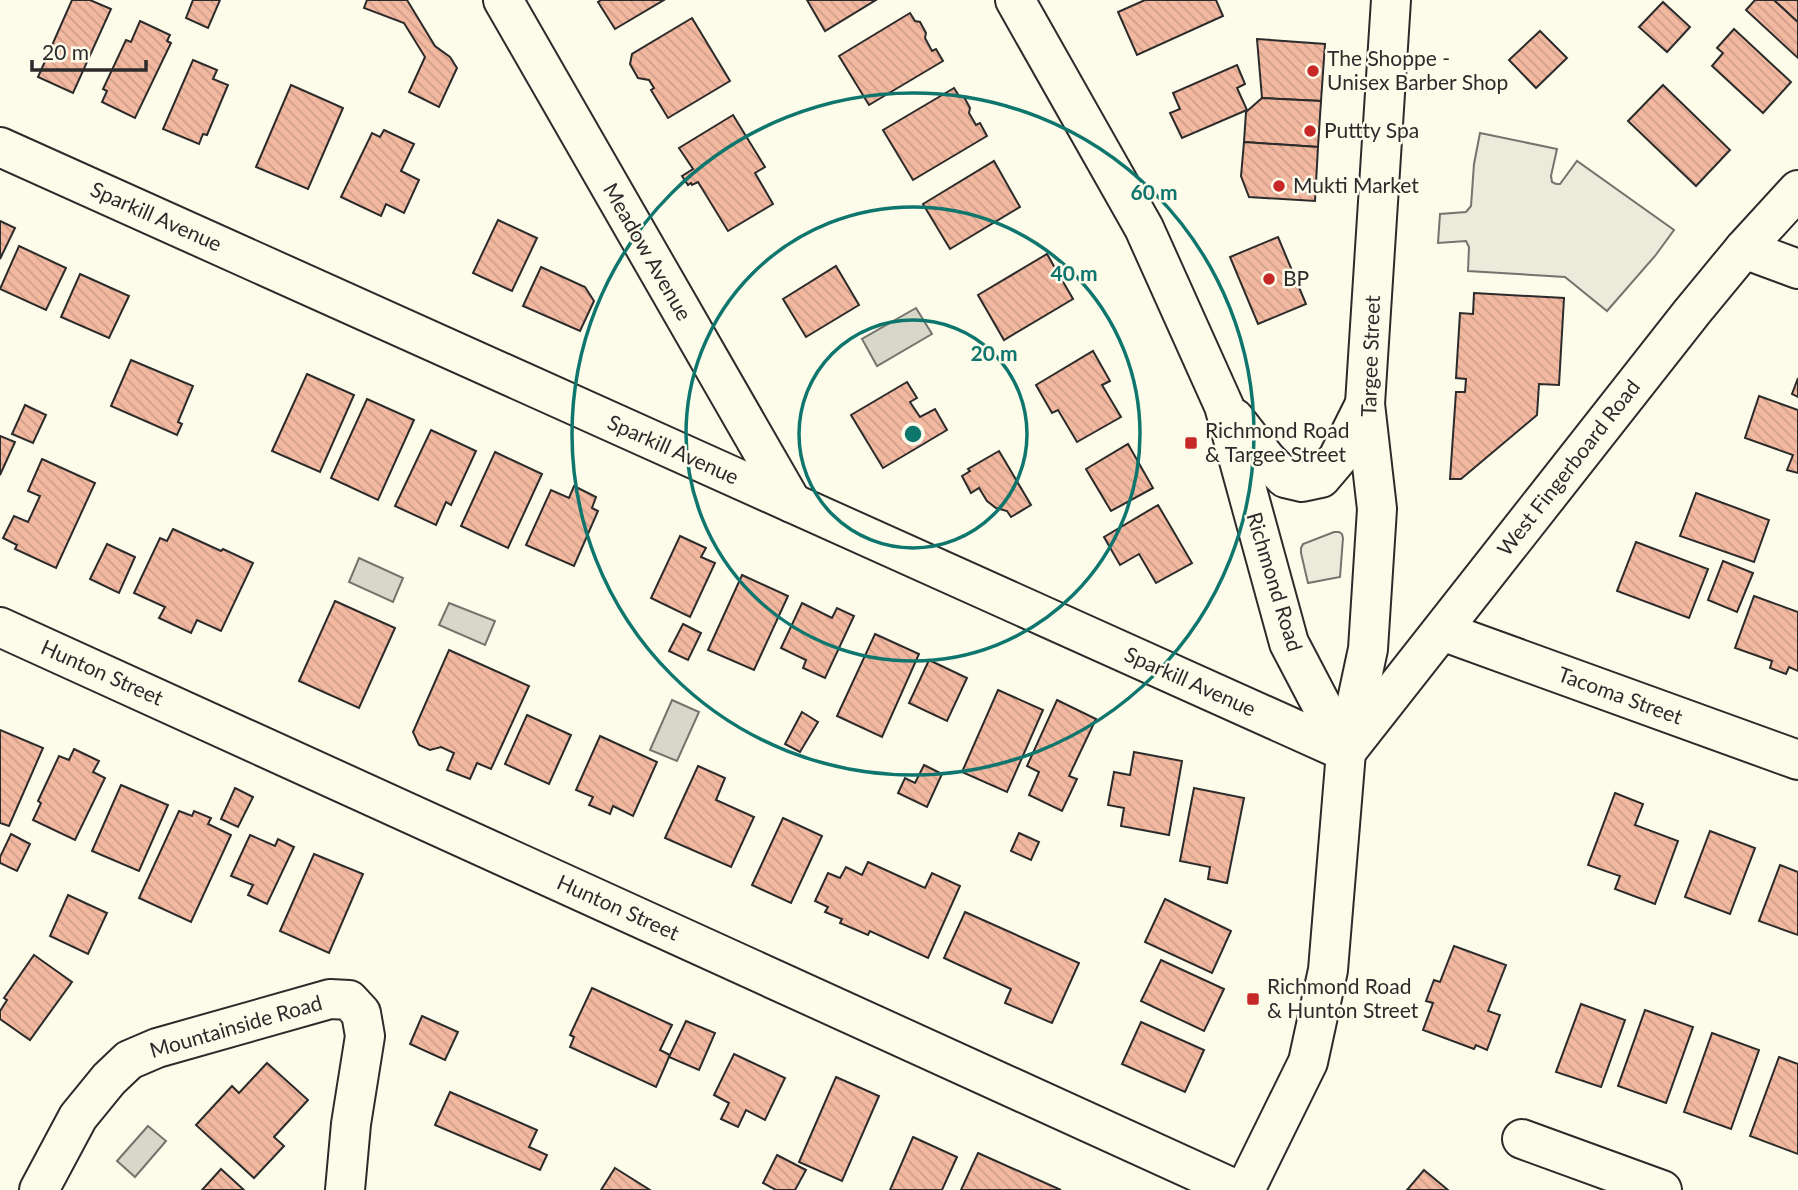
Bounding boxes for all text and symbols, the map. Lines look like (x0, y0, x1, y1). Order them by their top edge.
scale bar (32, 28, 145, 72)
text: 20 m (42, 39, 89, 64)
place label: The Shoppe - Unisex Barber Shop (1327, 45, 1508, 94)
marker: The Shoppe - Unisex Barber Shop (1305, 63, 1321, 79)
place label: Puttty Spa (1324, 117, 1419, 142)
marker: Puttty Spa (1302, 123, 1318, 139)
place label: Mukti Market (1293, 172, 1419, 197)
street label: Sparkill Avenue (87, 176, 226, 256)
street label: Meadow Avenue (599, 178, 698, 324)
marker: Mukti Market (1271, 178, 1287, 194)
text: 60 m (1130, 179, 1178, 204)
text: 40 m (1050, 260, 1098, 285)
place label: BP (1283, 265, 1309, 290)
marker: BP (1261, 271, 1277, 287)
street label: Targee Street (1355, 294, 1384, 417)
text: 20 m (970, 340, 1018, 365)
street label: West Fingerboard Road (1491, 374, 1644, 560)
street label: Sparkill Avenue (604, 409, 743, 489)
place label: Richmond Road & Targee Street (1205, 417, 1349, 466)
centre of rings (901, 422, 925, 446)
marker: Richmond Road & Targee Street (1183, 435, 1199, 451)
street label: Richmond Road (1242, 509, 1308, 654)
street label: Hunton Street (38, 634, 168, 710)
street label: Sparkill Avenue (1121, 641, 1260, 721)
street label: Tacoma Street (1555, 661, 1687, 729)
street label: Hunton Street (554, 869, 684, 945)
place label: Richmond Road & Hunton Street (1267, 973, 1419, 1022)
street label: Mountainside Road (147, 989, 325, 1062)
marker: Richmond Road & Hunton Street (1245, 991, 1261, 1007)

